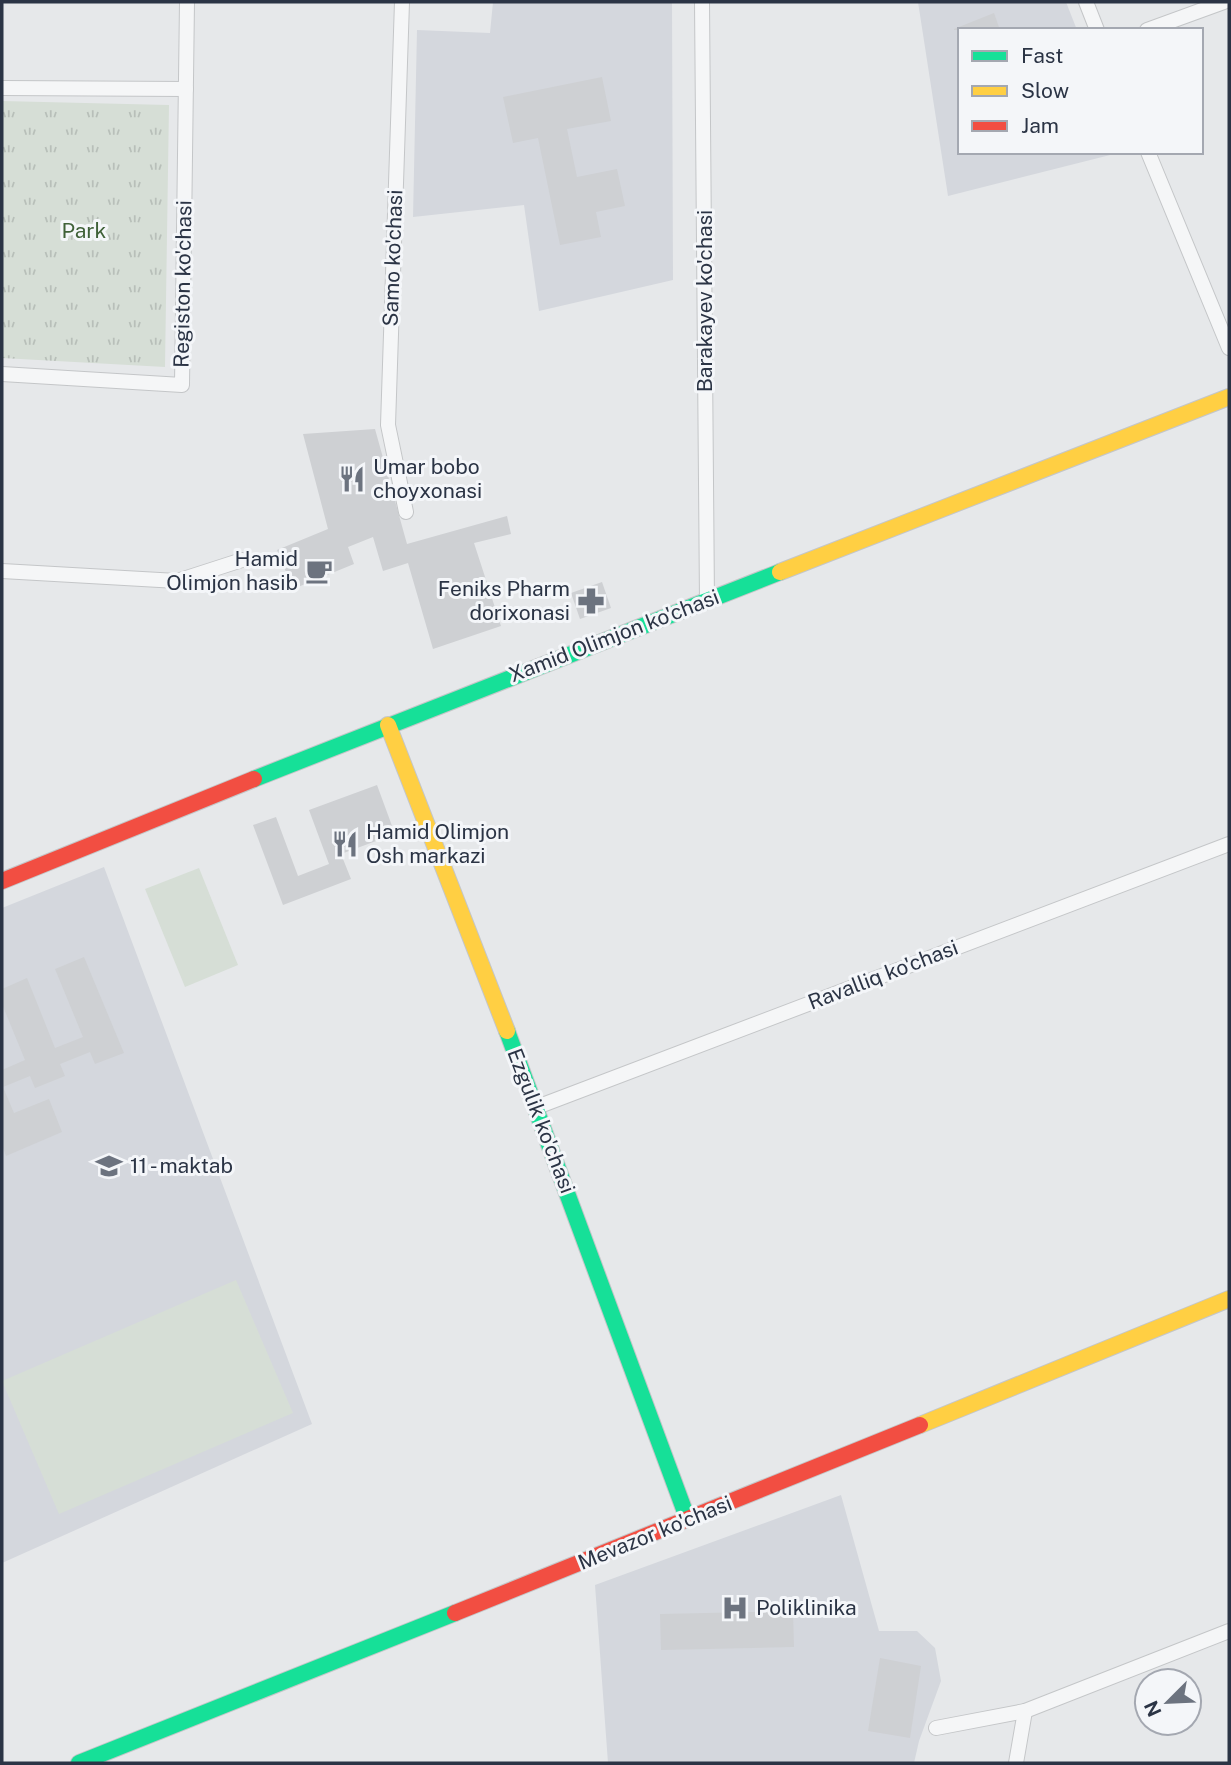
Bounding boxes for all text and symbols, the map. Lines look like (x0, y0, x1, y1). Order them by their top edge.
legend (958, 28, 1203, 154)
text: Fast (1021, 43, 1063, 68)
text: Slow (1021, 78, 1069, 103)
text: Jam (1021, 113, 1059, 138)
street label: Samo ko'chasi (378, 189, 407, 327)
street label: Registon ko'chasi (169, 200, 196, 368)
street label: Barakayev ko'chasi (692, 210, 717, 392)
park label: Park (62, 218, 107, 243)
place label: Umar bobo choyxonasi (373, 454, 482, 503)
restaurant icon: Umar bobo choyxonasi (337, 464, 367, 494)
place label: Hamid Olimjon hasib (166, 546, 298, 595)
cafe icon: Hamid Olimjon hasib (304, 556, 334, 586)
place label: Feniks Pharm dorixonasi (438, 576, 570, 625)
street label: Xamid Olimjon ko'chasi (505, 584, 722, 687)
pharmacy icon: Feniks Pharm dorixonasi (576, 586, 606, 616)
place label: Hamid Olimjon Osh markazi (366, 819, 509, 868)
restaurant icon: Hamid Olimjon Osh markazi (330, 829, 360, 859)
street label: Ravalliq ko'chasi (804, 934, 961, 1015)
street label: Ezgulik ko'chasi (502, 1045, 581, 1197)
school or university icon: 11 - maktab (94, 1151, 124, 1181)
place label: 11 - maktab (130, 1153, 233, 1178)
street label: Mevazor ko'chasi (574, 1490, 735, 1575)
hospital icon: Poliklinika (720, 1593, 750, 1623)
place label: Poliklinika (756, 1595, 857, 1620)
north arrow (1133, 1667, 1203, 1737)
text: N (1139, 1698, 1166, 1720)

